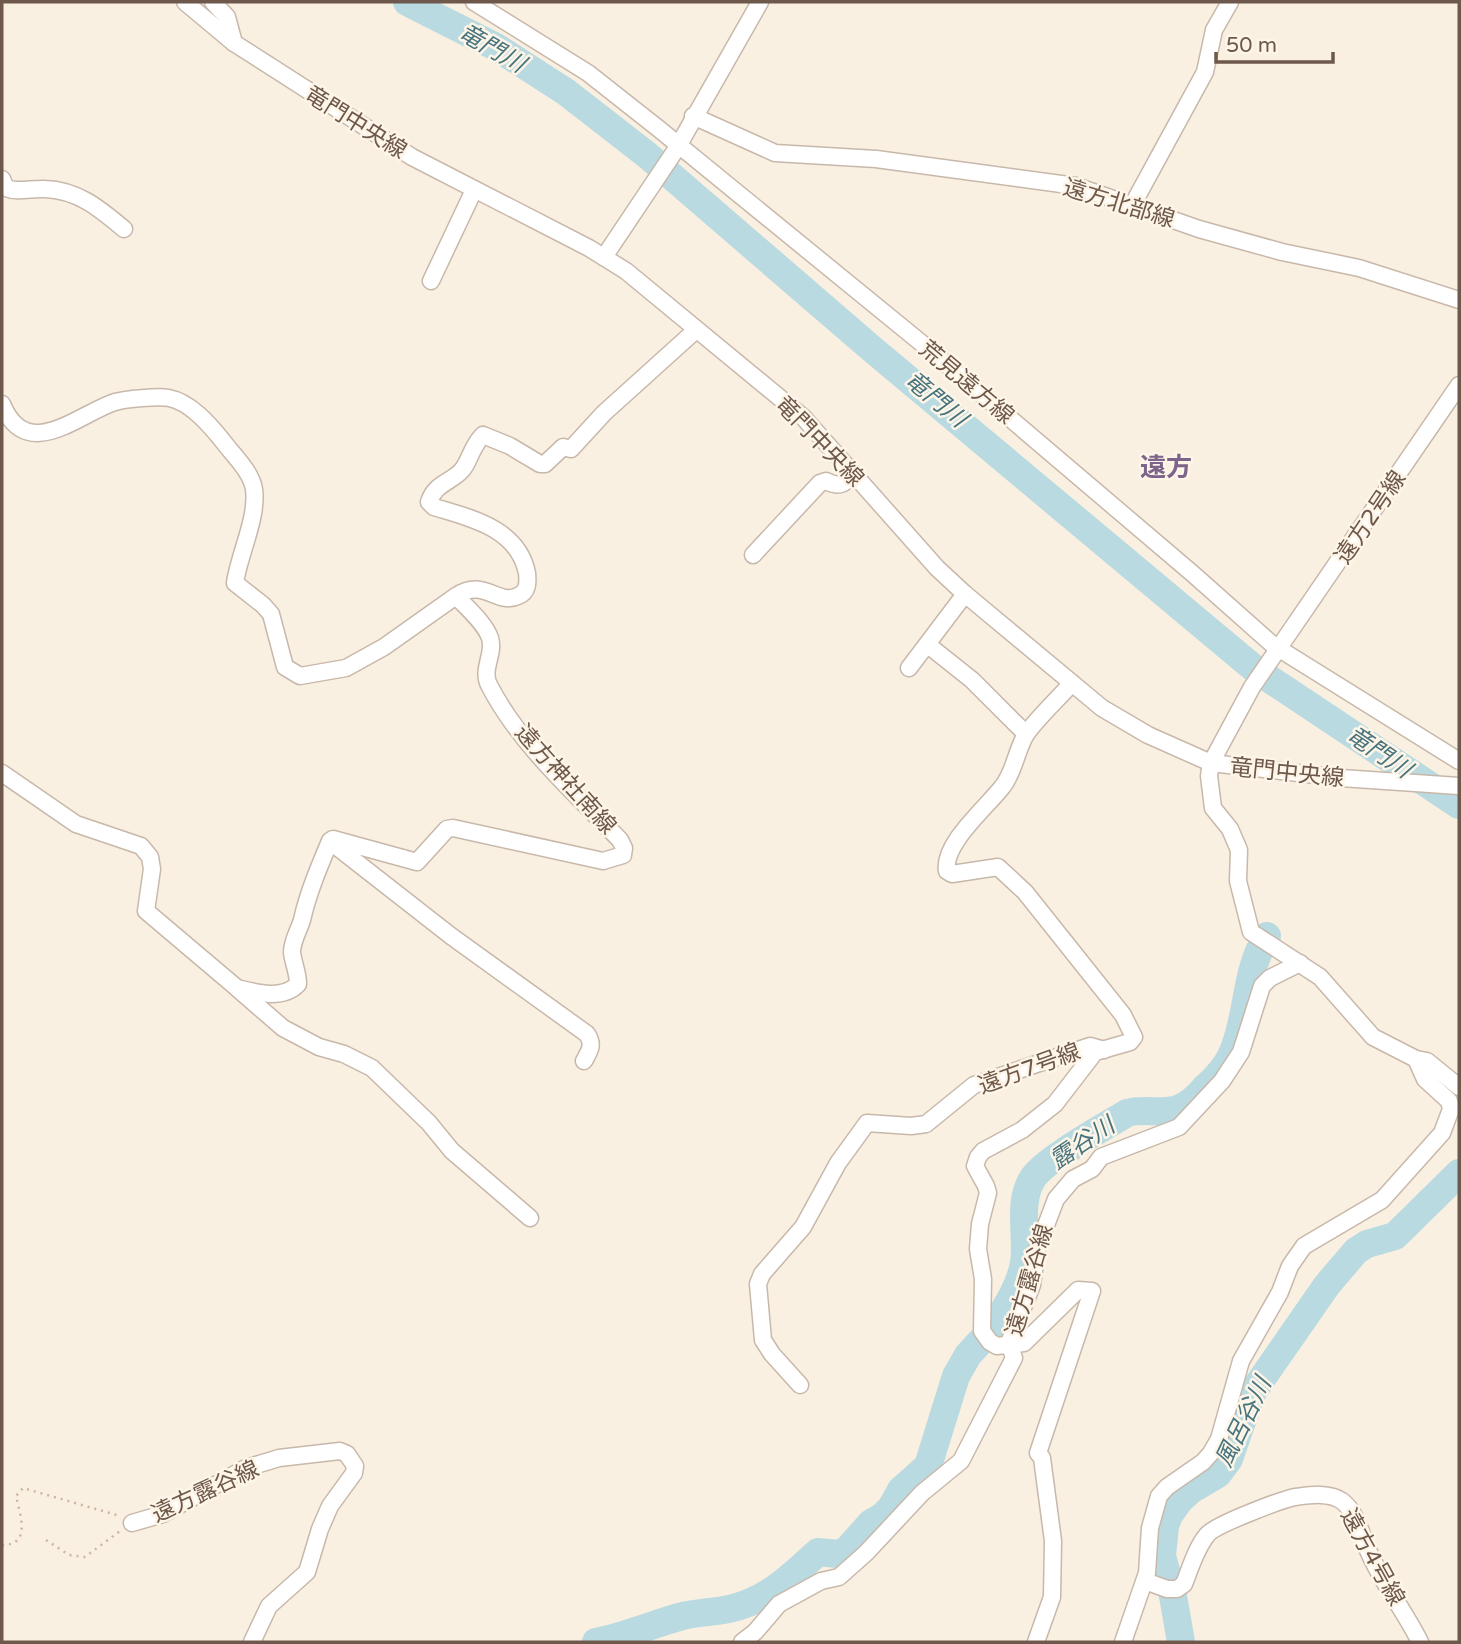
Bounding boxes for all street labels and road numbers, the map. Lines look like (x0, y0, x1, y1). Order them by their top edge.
street label: 竜門中央線 (299, 81, 412, 165)
street label: 遠方北部線 (1060, 174, 1178, 234)
street label: 荒見遠方線 (913, 335, 1019, 430)
street label: 竜門中央線 (769, 391, 869, 493)
street label: 遠方2号線 (1329, 466, 1412, 570)
street label: 遠方神社南線 (509, 719, 622, 840)
street label: 竜門中央線 (1228, 753, 1346, 793)
street label: 遠方7号線 (975, 1038, 1084, 1100)
street label: 遠方露谷線 (1001, 1221, 1059, 1339)
street label: 遠方露谷線 (147, 1455, 263, 1529)
street label: 遠方4号線 (1334, 1504, 1410, 1611)

